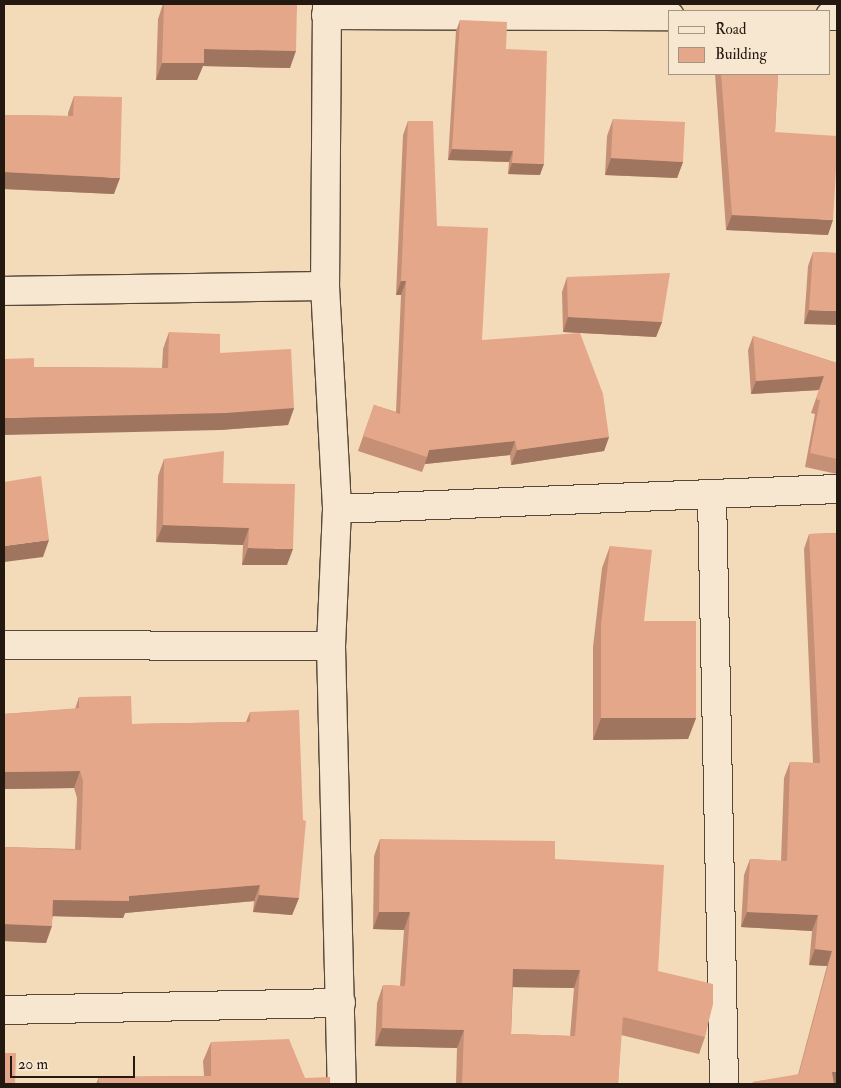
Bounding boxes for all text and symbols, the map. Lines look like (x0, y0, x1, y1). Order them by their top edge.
legend (668, 10, 831, 75)
text: Road (715, 20, 746, 39)
text: Building (715, 45, 767, 64)
scale bar (12, 1046, 138, 1078)
text: 20 m (18, 1055, 48, 1074)

